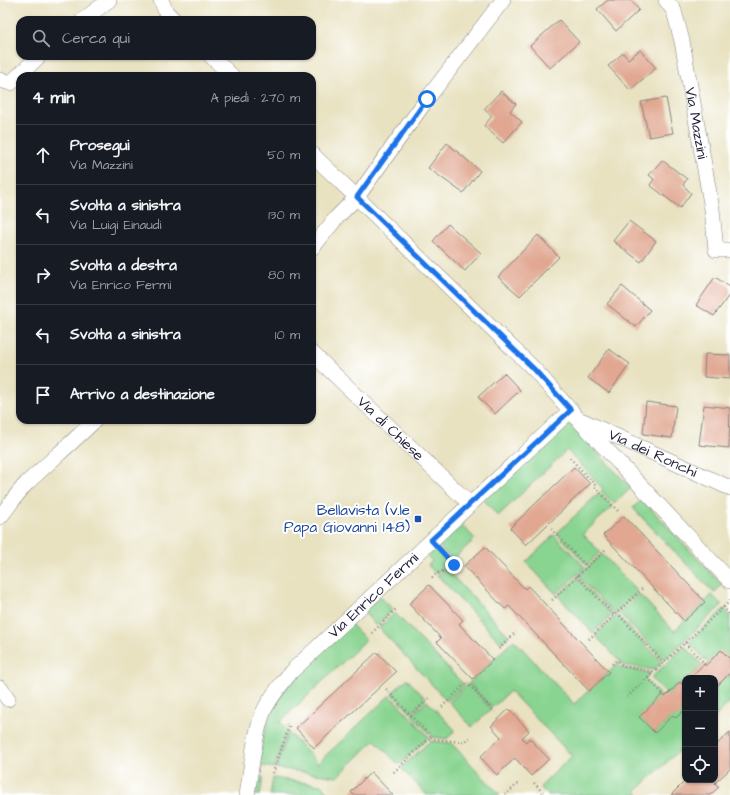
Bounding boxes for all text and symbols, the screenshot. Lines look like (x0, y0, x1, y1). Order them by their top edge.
search box (16, 16, 316, 60)
icon: search (30, 27, 52, 49)
text: Cerca qui (62, 28, 130, 49)
text: 4 min (32, 86, 75, 110)
street label: Via Mazzini (680, 86, 713, 161)
text: A piedi · 270 m (210, 89, 300, 107)
route start (418, 90, 436, 108)
text: Prosegui (70, 135, 130, 156)
icon: ahead (32, 144, 54, 166)
text: 50 m (267, 146, 300, 164)
text: Via Mazzini (70, 156, 133, 174)
text: Svolta a sinistra (70, 195, 181, 216)
icon: left (32, 204, 54, 226)
text: 130 m (268, 206, 300, 224)
text: Via Luigi Einaudi (70, 216, 161, 234)
text: Svolta a destra (70, 255, 177, 276)
icon: right (32, 264, 54, 286)
text: 80 m (268, 266, 300, 284)
text: Via Enrico Fermi (70, 276, 171, 294)
icon: left (32, 324, 54, 346)
text: Svolta a sinistra (70, 324, 181, 345)
text: 10 m (275, 326, 300, 344)
icon: arrive (32, 384, 54, 406)
text: Arrivo a destinazione (70, 384, 215, 405)
street label: Via di Chiese (353, 391, 429, 465)
street label: Via dei Ronchi (605, 424, 701, 483)
place label: Bellavista (v.le Papa Giovanni 148) (284, 500, 410, 538)
marker: Bellavista (v.le Papa Giovanni 148) (413, 514, 423, 524)
street label: Via Enrico Fermi (323, 547, 424, 643)
route end (445, 556, 463, 574)
map controls (682, 675, 718, 783)
button: + (682, 675, 718, 711)
button: − (682, 711, 718, 747)
button: locate (682, 747, 718, 783)

